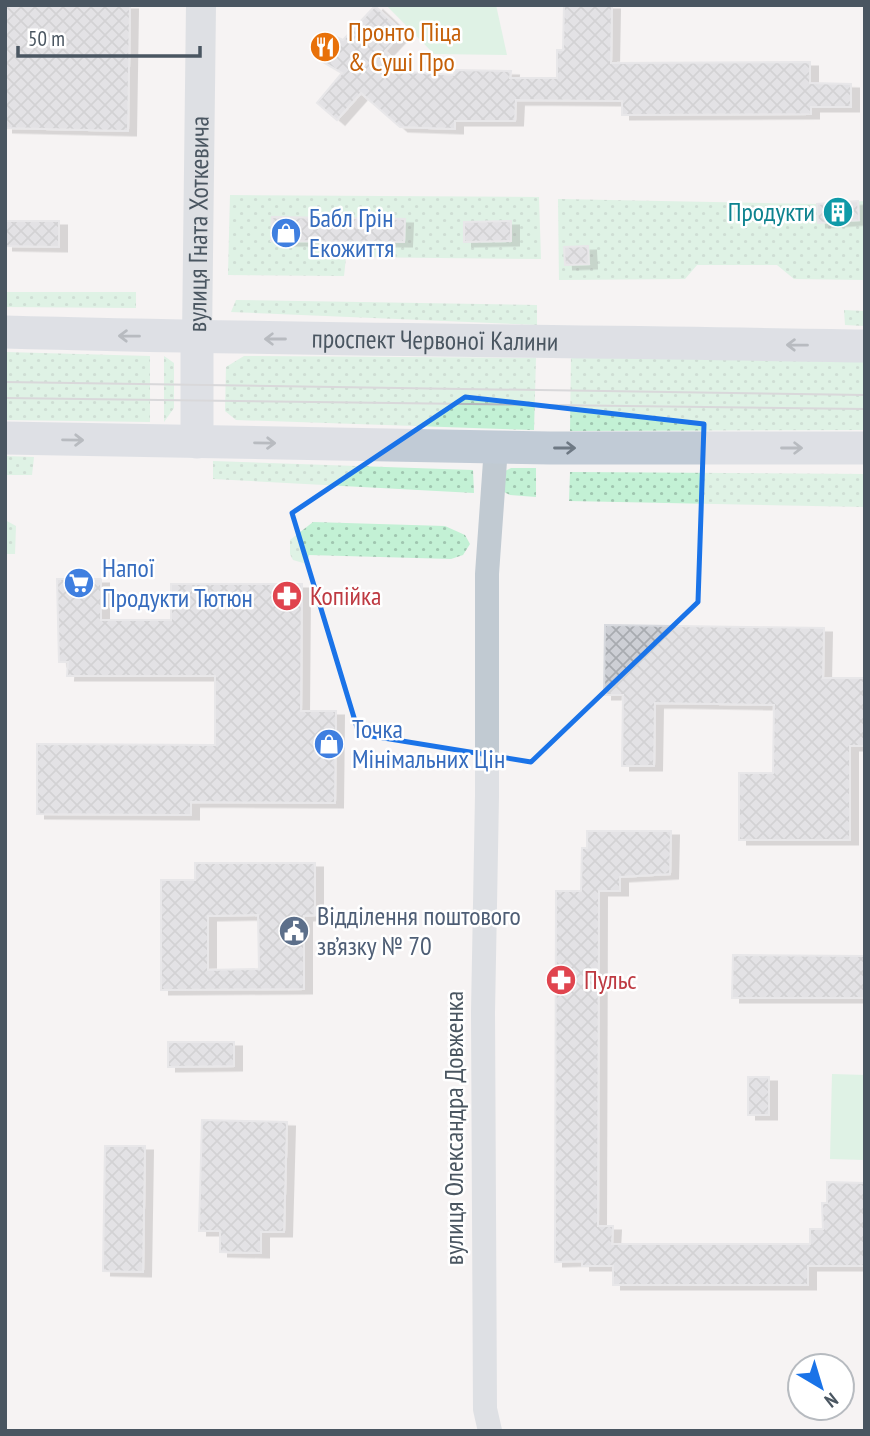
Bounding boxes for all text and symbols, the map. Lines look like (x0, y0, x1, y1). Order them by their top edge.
scale bar (18, 14, 200, 58)
place label: Пронто Піца & Суші Про (348, 15, 461, 78)
text: 50 m (28, 25, 65, 52)
restaurant icon: Пронто Піца & Суші Про (308, 30, 342, 64)
street label: вулиця Гната Хоткевича (180, 116, 216, 332)
place label: Продукти (728, 195, 815, 228)
building icon: Продукти (821, 195, 855, 229)
place label: Бабл Грін Eкожиття (309, 201, 394, 264)
shop icon: Бабл Грін Eкожиття (269, 216, 303, 250)
street label: проспект Червоної Калини (311, 321, 558, 358)
one-way arrow (118, 329, 141, 342)
one-way arrow (264, 332, 287, 346)
one-way arrow (785, 338, 808, 351)
one-way arrow (62, 433, 85, 446)
one-way arrow (253, 436, 276, 450)
one-way arrow (553, 441, 576, 455)
one-way arrow (780, 441, 803, 455)
place label: Напої Продукти Тютюн (102, 551, 253, 614)
supermarket icon: Напої Продукти Тютюн (62, 566, 96, 600)
pharmacy icon: Копійка (270, 579, 304, 613)
place label: Копійка (310, 579, 382, 612)
place label: Точка Мінімальних Цін (352, 712, 505, 775)
shop icon: Точка Мінімальних Цін (312, 727, 346, 761)
place label: Відділення поштового зв’язку № 70 (317, 899, 521, 962)
public building icon: Відділення поштового зв’язку № 70 (277, 914, 311, 948)
pharmacy icon: Пульс (544, 963, 578, 997)
place label: Пульс (584, 963, 637, 996)
street label: вулиця Олександра Довженка (437, 991, 470, 1265)
north arrow (786, 1352, 856, 1422)
text: N (820, 1388, 843, 1413)

